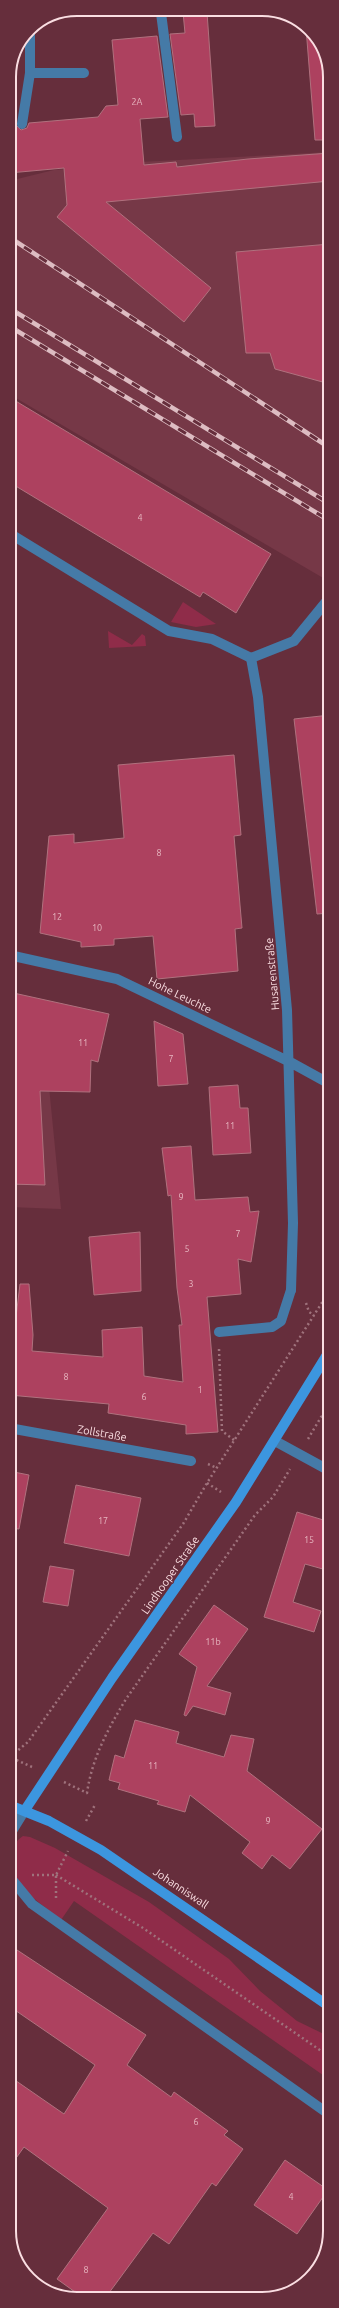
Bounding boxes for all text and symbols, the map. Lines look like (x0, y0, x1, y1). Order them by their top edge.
house number: 2A (132, 97, 143, 107)
house number: 4 (137, 513, 143, 523)
house number: 8 (156, 848, 162, 858)
house number: 12 (52, 912, 62, 922)
house number: 10 (92, 923, 102, 933)
street label: Husarenstraße (263, 937, 281, 1011)
street label: Hohe Leuchte (146, 975, 214, 1015)
house number: 11 (78, 1038, 88, 1048)
house number: 7 (168, 1054, 174, 1064)
house number: 11 (225, 1121, 235, 1131)
house number: 9 (178, 1192, 184, 1202)
house number: 7 (235, 1229, 241, 1239)
house number: 5 (184, 1244, 190, 1254)
house number: 3 (188, 1279, 194, 1289)
house number: 8 (63, 1372, 69, 1382)
house number: 1 (197, 1385, 203, 1395)
house number: 6 (141, 1392, 147, 1402)
street label: Zollstraße (76, 1423, 128, 1443)
house number: 17 (98, 1516, 108, 1526)
street label: Lindhooper Straße (139, 1534, 201, 1616)
house number: 15 (304, 1535, 314, 1545)
house number: 11b (205, 1637, 221, 1647)
house number: 11 (148, 1761, 158, 1771)
house number: 9 (265, 1816, 271, 1826)
street label: Johanniswall (151, 1865, 211, 1911)
house number: 6 (193, 2117, 199, 2127)
house number: 4 (288, 2192, 294, 2202)
house number: 8 (83, 2265, 89, 2275)

